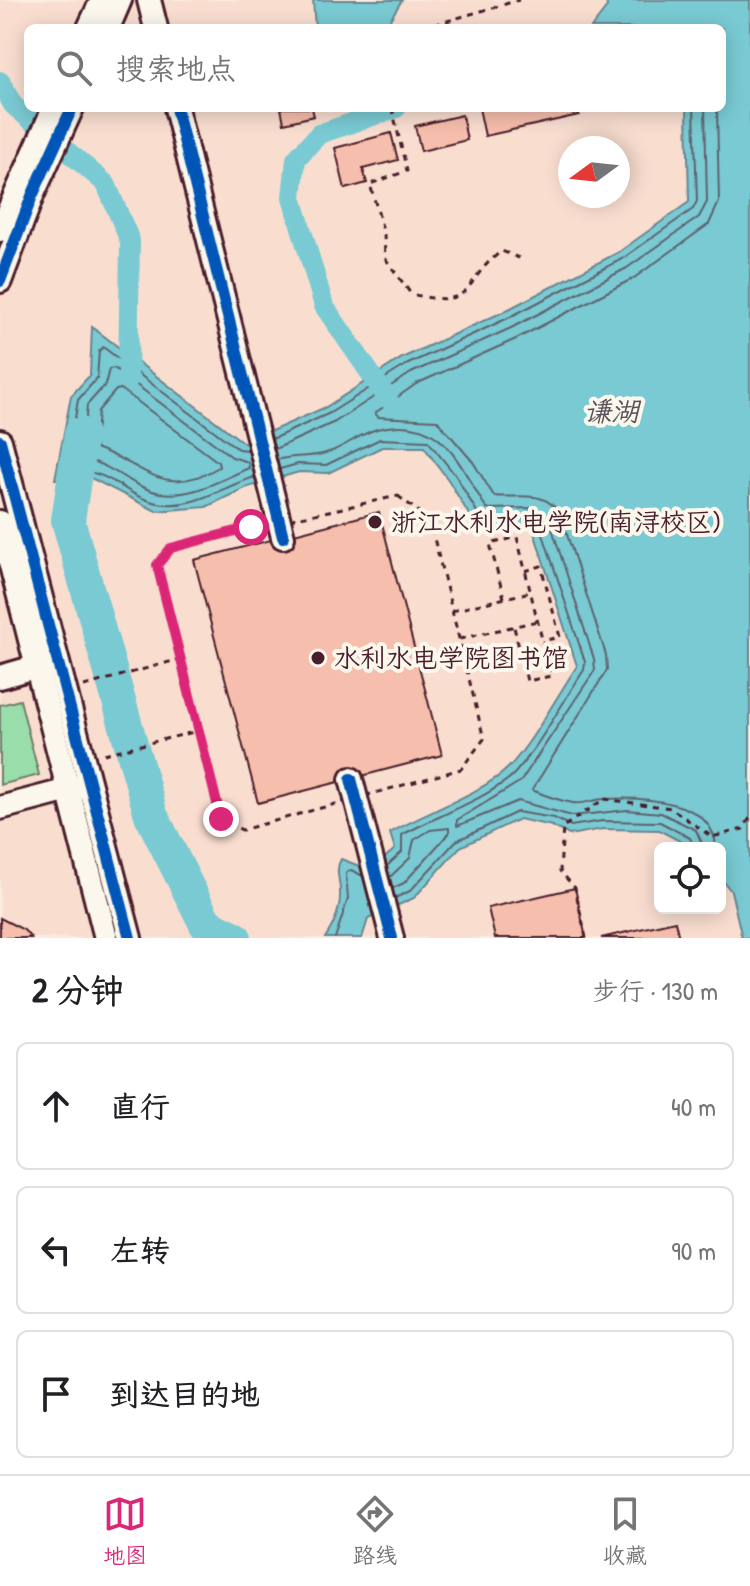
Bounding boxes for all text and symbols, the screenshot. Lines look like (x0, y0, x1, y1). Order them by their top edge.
search box (24, 24, 726, 112)
icon: search (52, 46, 96, 90)
text: 搜索地点 (116, 48, 236, 88)
north arrow (558, 136, 630, 208)
water label: 谦湖 (583, 392, 642, 430)
place label: 浙江水利水电学院(南浔校区) (391, 504, 721, 539)
route start (233, 509, 269, 545)
marker: 浙江水利水电学院(南浔校区) (366, 513, 384, 531)
place label: 水利水电学院图书馆 (334, 640, 568, 675)
marker: 水利水电学院图书馆 (309, 649, 327, 667)
route end (203, 801, 239, 837)
map controls (654, 842, 726, 914)
button: locate (654, 842, 726, 914)
text: 2 分钟 (32, 967, 124, 1013)
text: 步行 · 130 m (592, 973, 718, 1008)
icon: ahead (34, 1084, 78, 1128)
text: 直行 (110, 1086, 170, 1126)
text: 40 m (671, 1089, 716, 1124)
icon: left (34, 1228, 78, 1272)
text: 左转 (110, 1230, 170, 1270)
text: 90 m (671, 1233, 716, 1268)
icon: arrive (34, 1372, 78, 1416)
text: 到达目的地 (110, 1374, 260, 1414)
tab: 地图 (103, 1492, 147, 1570)
tab: 路线 (353, 1492, 397, 1570)
tab: 收藏 (603, 1492, 647, 1570)

